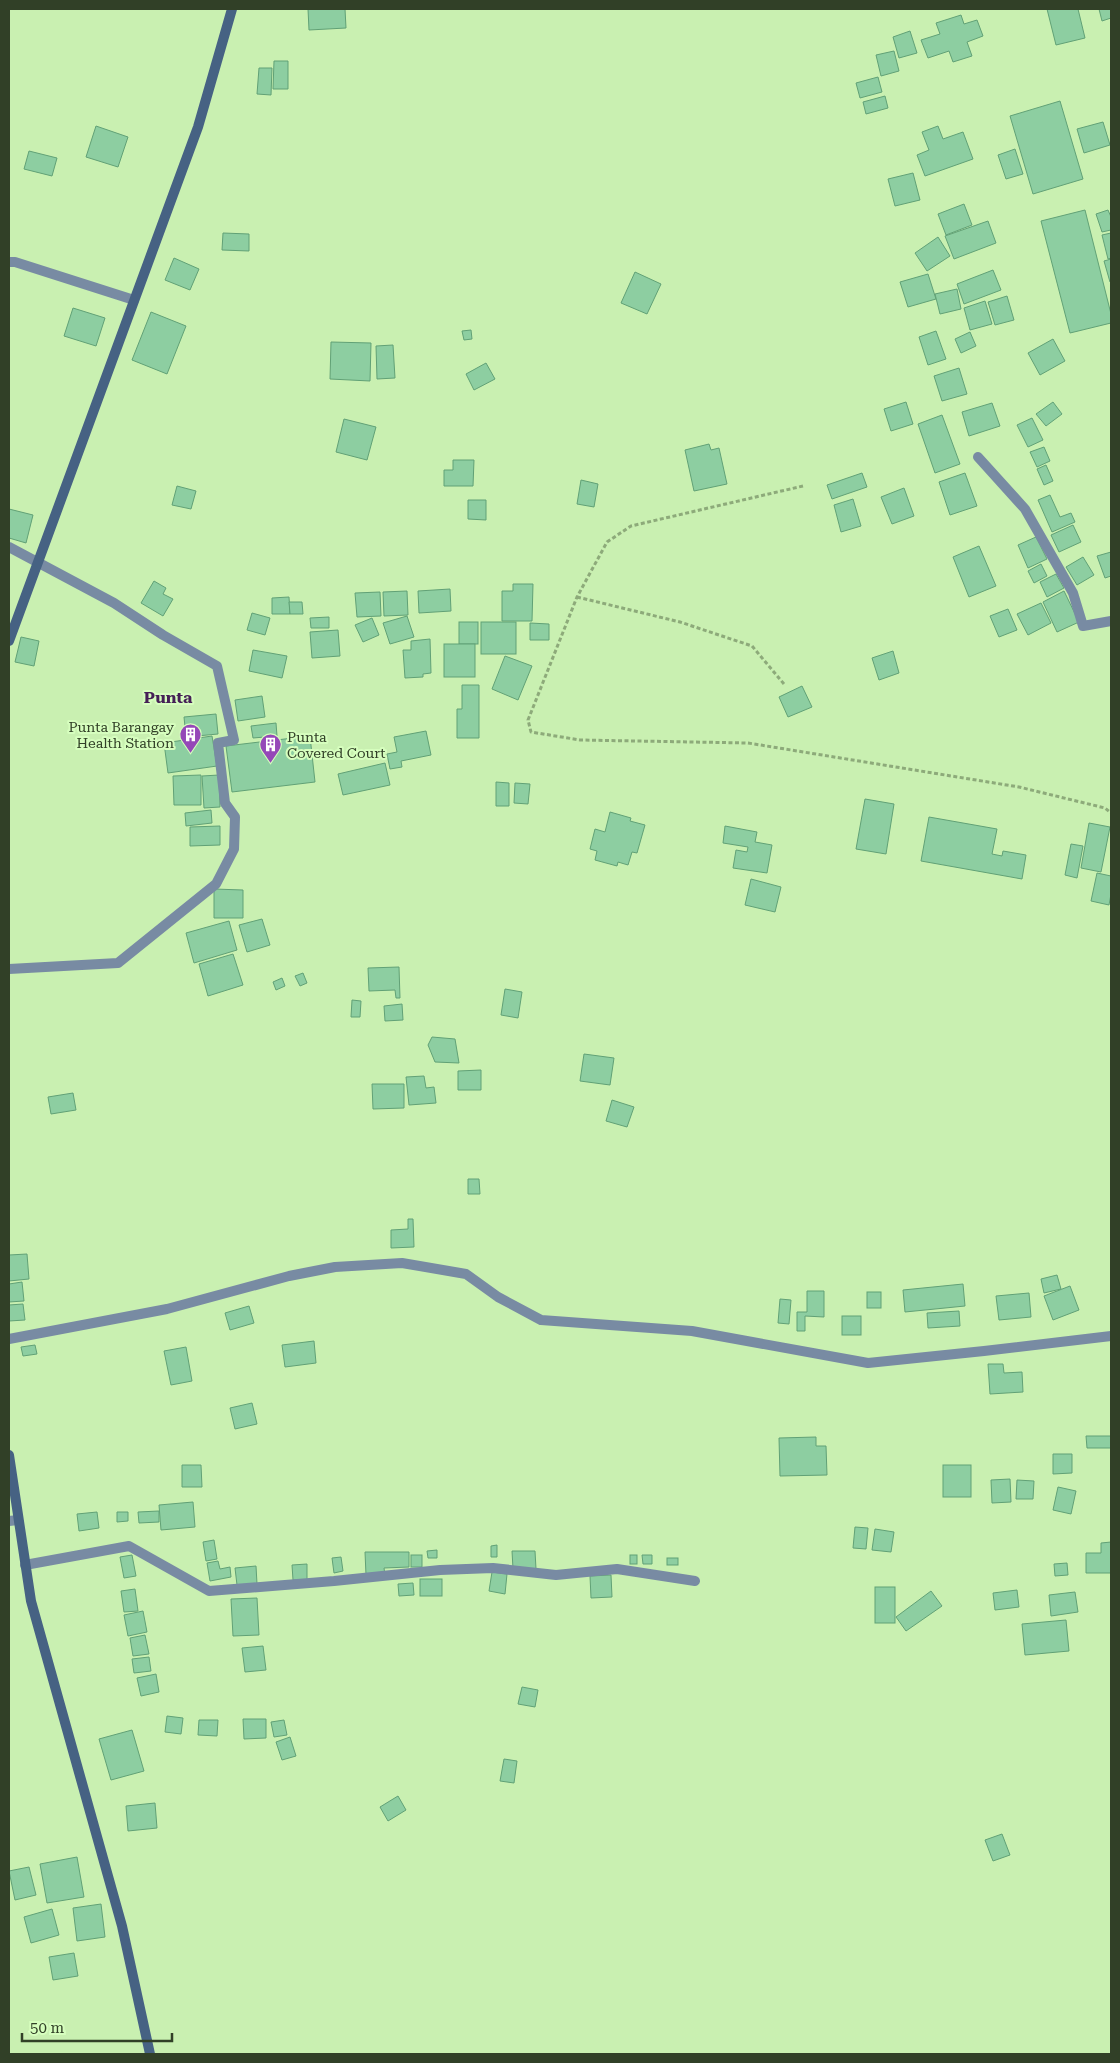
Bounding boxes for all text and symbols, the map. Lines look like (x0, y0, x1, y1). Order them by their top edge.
district label: Punta (144, 688, 193, 707)
place label: Punta Barangay Health Station (68, 719, 175, 751)
building icon: Punta Barangay Health Station (178, 723, 202, 754)
place label: Punta Covered Court (287, 729, 385, 761)
building icon: Punta Covered Court (259, 733, 283, 764)
scale bar (22, 2010, 172, 2042)
text: 50 m (30, 2019, 65, 2037)

